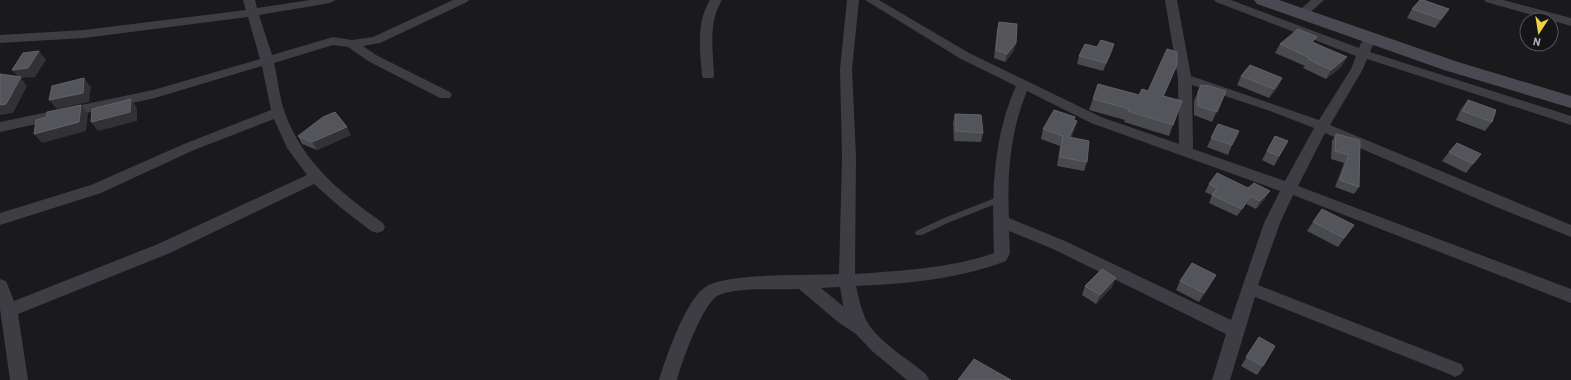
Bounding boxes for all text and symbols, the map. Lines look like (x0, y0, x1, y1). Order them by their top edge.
north arrow (1519, 12, 1559, 52)
text: N (1532, 35, 1542, 49)

